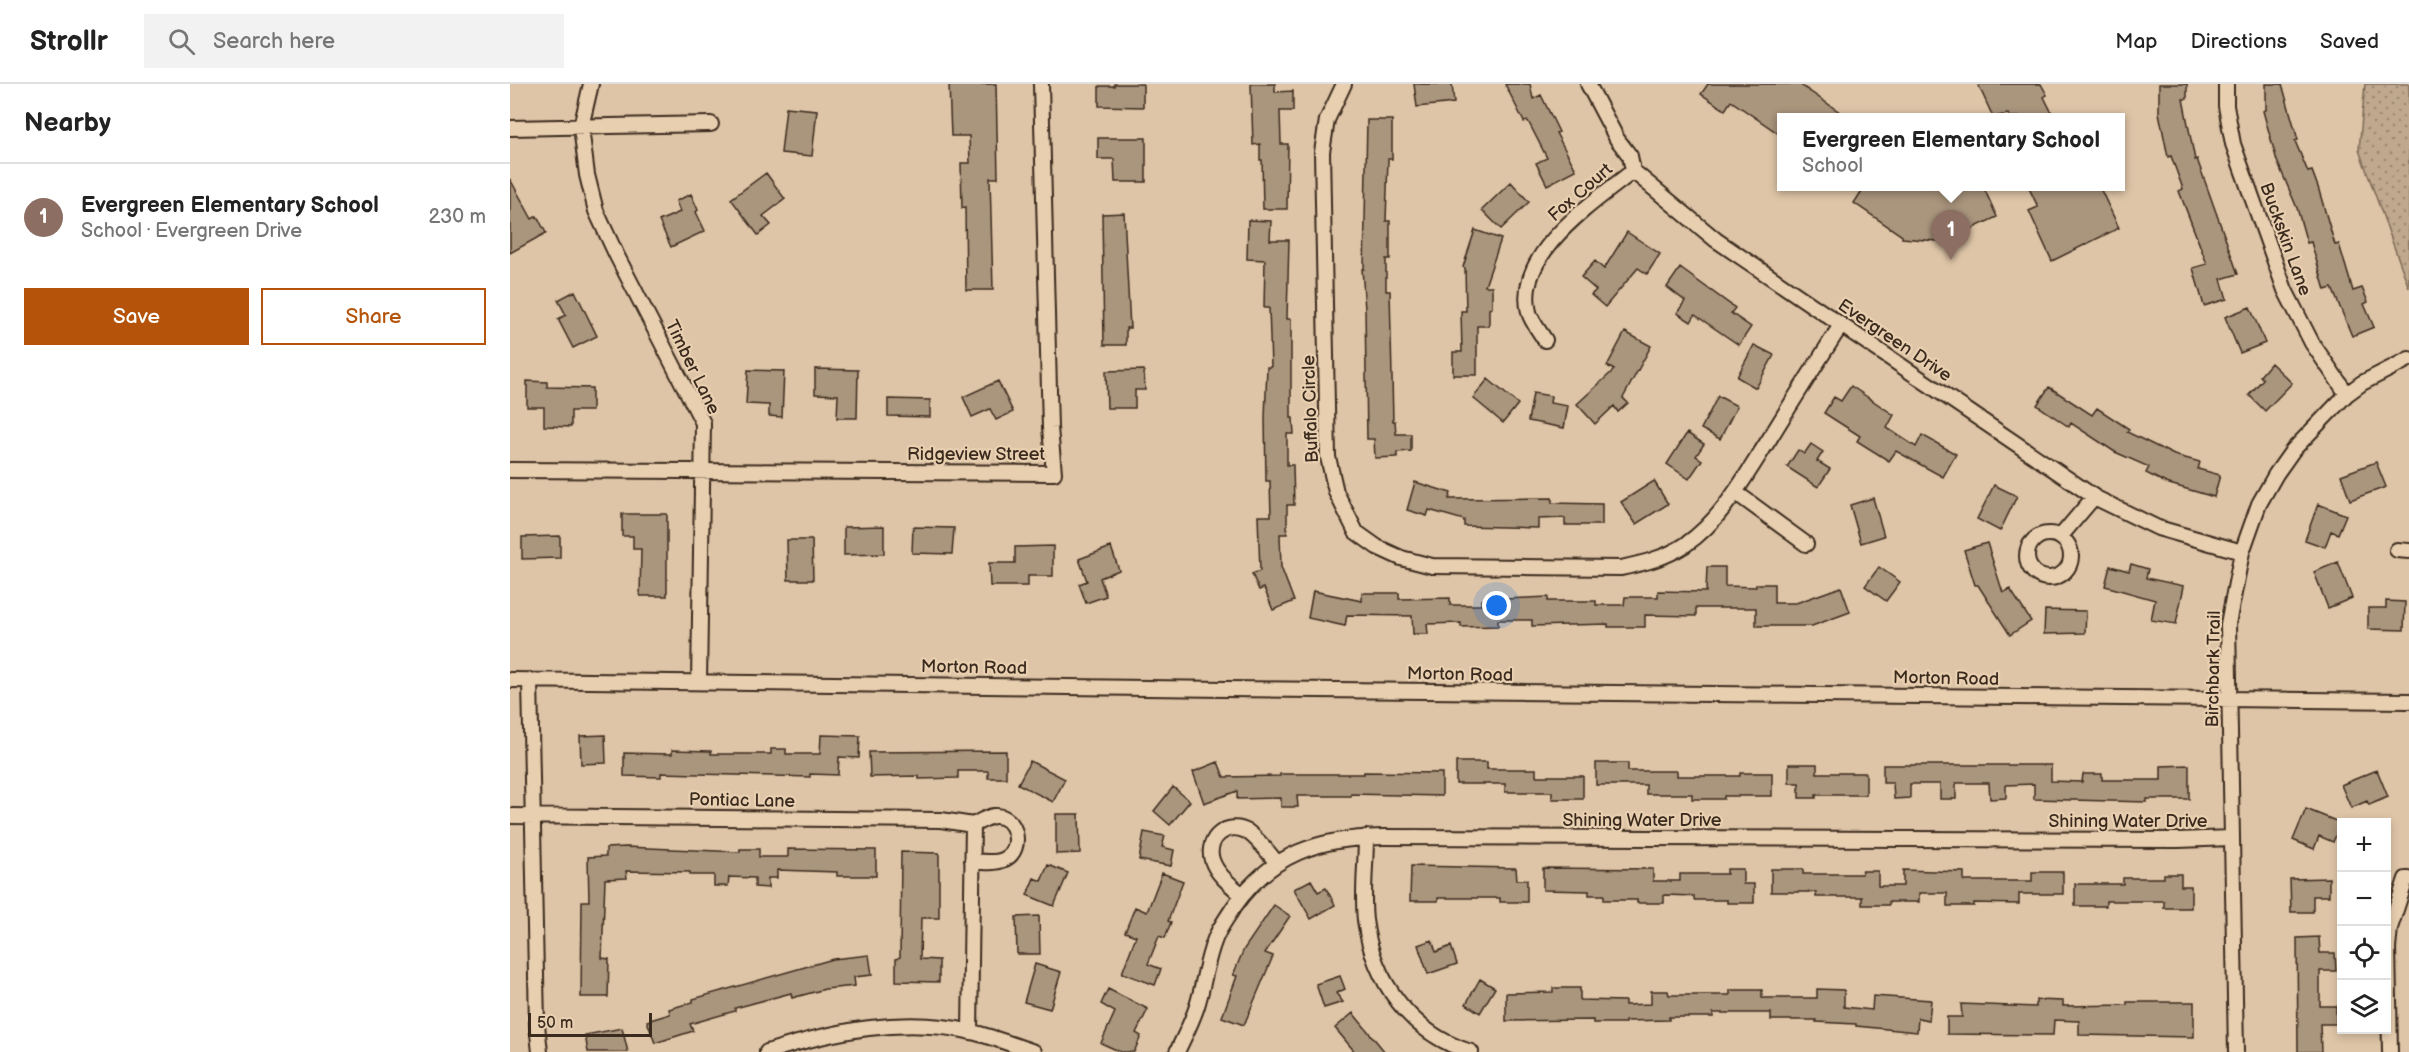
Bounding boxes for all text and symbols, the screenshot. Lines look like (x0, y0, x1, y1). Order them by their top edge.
search box (144, 14, 564, 68)
text: Strollr (30, 25, 108, 58)
icon: search (165, 25, 198, 58)
text: Search here (213, 28, 335, 55)
text: Map (2115, 29, 2158, 54)
text: Directions (2191, 29, 2287, 54)
text: Saved (2320, 29, 2379, 54)
text: Nearby (24, 108, 111, 139)
popup (1777, 113, 2125, 191)
text: Evergreen Elementary School (1802, 127, 2100, 154)
text: School (1802, 154, 1863, 178)
street label: Fox Court (1544, 158, 1617, 226)
street label: Buckskin Lane (2255, 180, 2316, 299)
text: Evergreen Elementary School (81, 192, 379, 219)
text: 1 (39, 205, 48, 229)
text: 230 m (429, 205, 486, 229)
pin: 1 (1932, 210, 1970, 260)
text: School · Evergreen Drive (81, 219, 302, 243)
button: Save (24, 288, 249, 345)
button: Share (261, 288, 486, 345)
street label: Evergreen Drive (1834, 295, 1956, 386)
street label: Timber Lane (661, 317, 725, 418)
street label: Buffalo Circle (1298, 354, 1323, 463)
street label: Ridgeview Street (907, 444, 1045, 465)
your location (1482, 591, 1511, 620)
street label: Birchbark Trail (2202, 610, 2225, 728)
street label: Morton Road (921, 656, 1027, 679)
street label: Morton Road (1407, 663, 1513, 686)
street label: Morton Road (1893, 667, 1999, 690)
street label: Pontiac Lane (689, 789, 796, 812)
street label: Shining Water Drive (1562, 810, 1722, 831)
street label: Shining Water Drive (2048, 811, 2208, 832)
map controls (2337, 818, 2391, 1034)
button: + (2337, 818, 2391, 872)
button: − (2337, 872, 2391, 926)
button: locate (2337, 926, 2391, 980)
button: layers (2337, 980, 2391, 1034)
scale bar (528, 1010, 652, 1038)
text: 50 m (537, 1014, 573, 1033)

